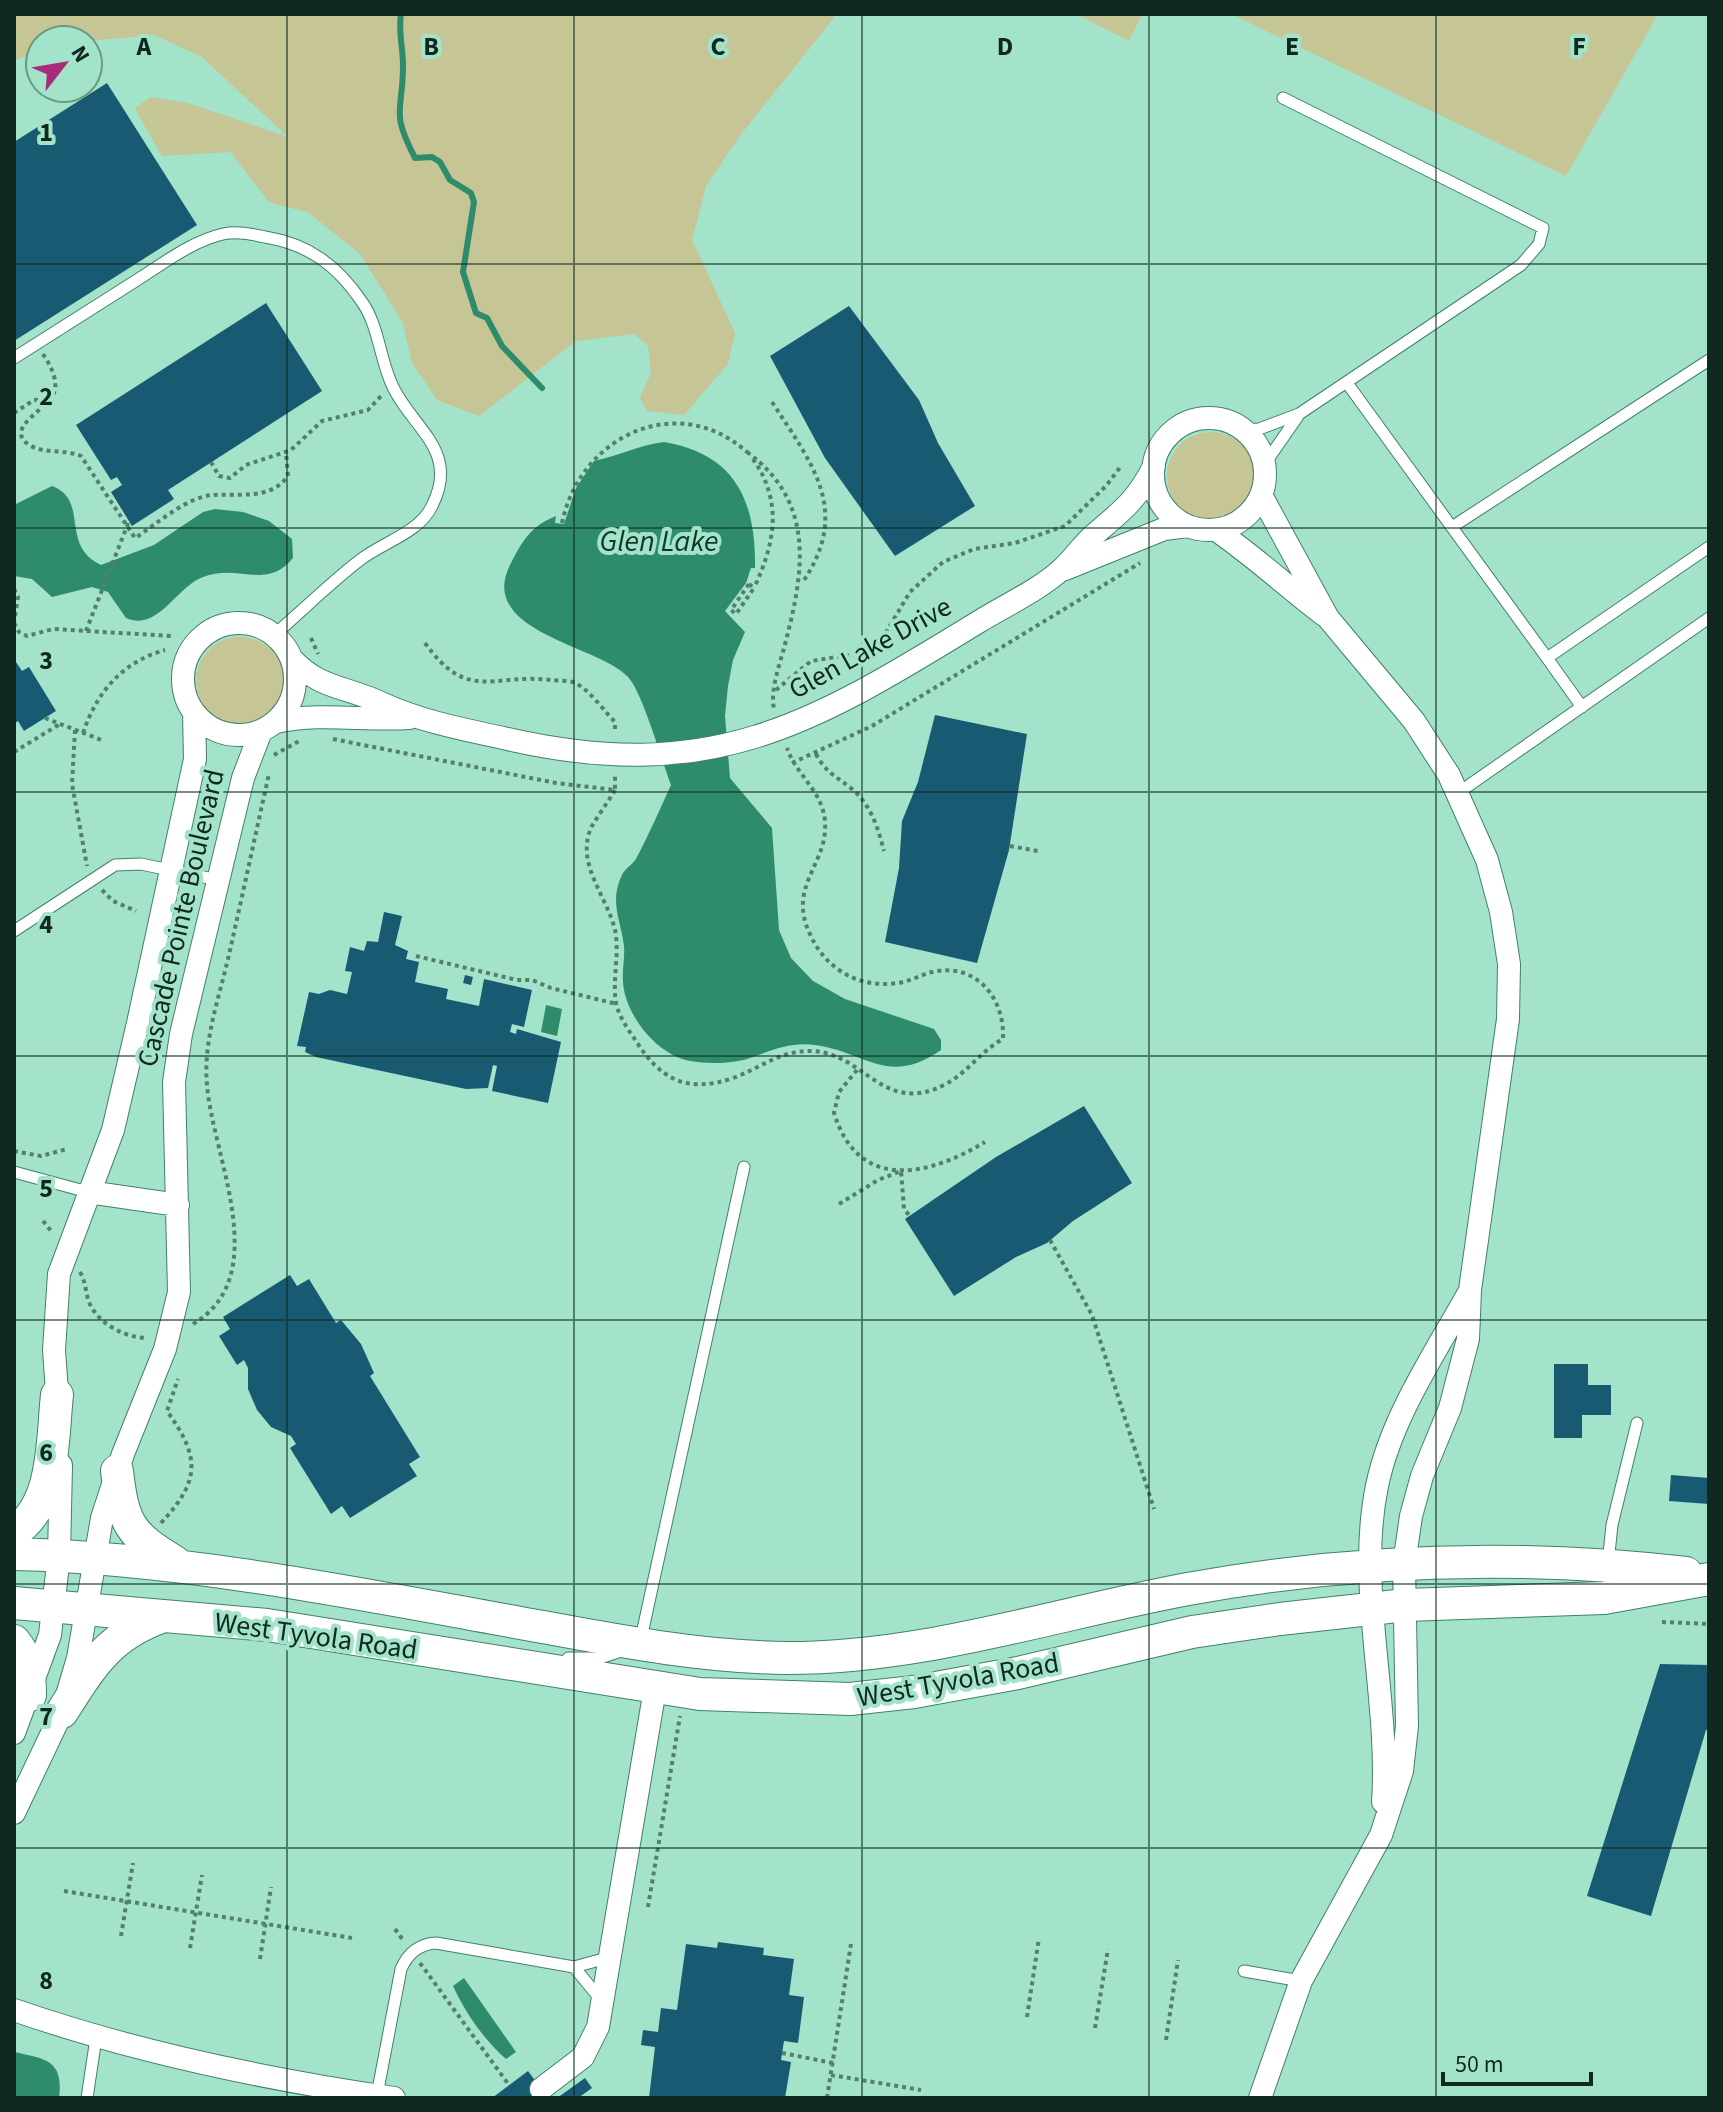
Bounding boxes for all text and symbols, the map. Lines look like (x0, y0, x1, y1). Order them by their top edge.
north arrow (24, 24, 104, 104)
text: A (136, 28, 153, 65)
text: B (423, 28, 439, 65)
text: C (710, 28, 726, 65)
text: D (997, 28, 1013, 65)
text: E (1285, 28, 1299, 65)
text: F (1572, 28, 1586, 65)
text: N (63, 40, 98, 69)
text: 1 (39, 114, 53, 151)
text: 2 (39, 378, 53, 415)
water label: Glen Lake (600, 520, 718, 563)
street label: Glen Lake Drive (781, 587, 959, 709)
text: 3 (39, 642, 53, 679)
street label: Cascade Pointe Boulevard (127, 765, 235, 1071)
text: 4 (39, 906, 53, 943)
text: 5 (39, 1170, 53, 1207)
text: 6 (39, 1434, 53, 1471)
street label: West Tyvola Road (212, 1602, 420, 1670)
street label: West Tyvola Road (854, 1643, 1062, 1717)
text: 7 (39, 1698, 53, 1735)
text: 8 (39, 1962, 53, 1999)
scale bar (1443, 2036, 1591, 2086)
text: 50 m (1455, 2047, 1504, 2082)

